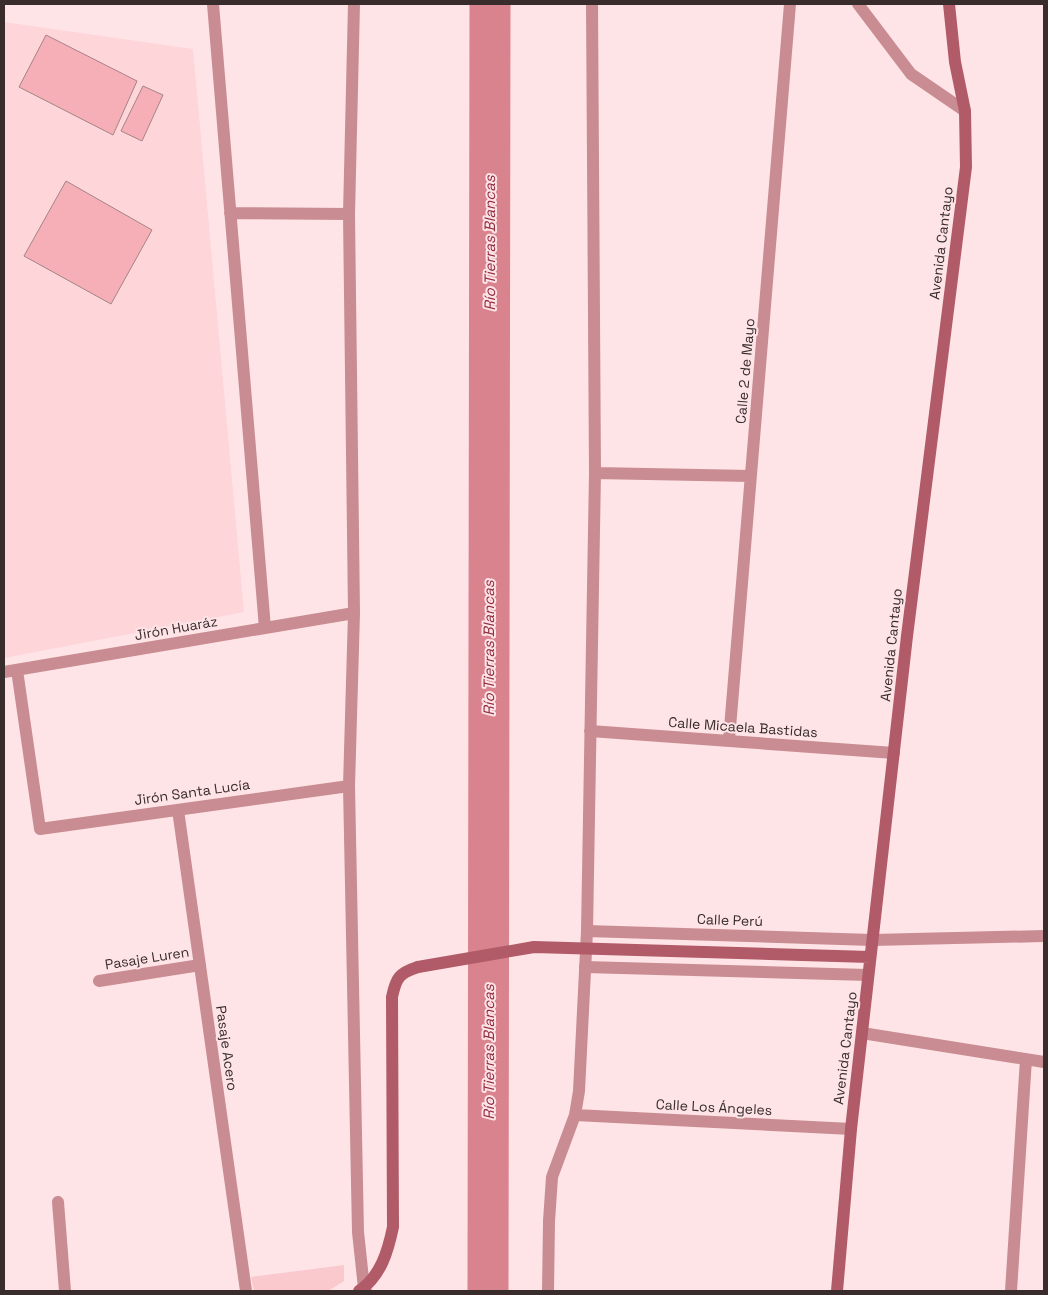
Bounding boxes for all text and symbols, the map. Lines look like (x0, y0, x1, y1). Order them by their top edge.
water label: Río Tierras Blancas (480, 174, 499, 311)
street label: Avenida Cantayo (925, 185, 957, 301)
street label: Calle 2 de Mayo (731, 317, 759, 425)
water label: Río Tierras Blancas (479, 579, 498, 716)
street label: Avenida Cantayo (876, 588, 906, 702)
street label: Jirón Huaráz (133, 612, 219, 644)
street label: Calle Micaela Bastidas (668, 713, 818, 741)
street label: Jirón Santa Lucía (133, 775, 251, 809)
street label: Calle Perú (697, 910, 763, 930)
street label: Pasaje Luren (104, 942, 190, 974)
water label: Río Tierras Blancas (479, 983, 498, 1120)
street label: Avenida Cantayo (829, 990, 861, 1106)
street label: Pasaje Acero (212, 1004, 242, 1092)
street label: Calle Los Ángeles (655, 1095, 773, 1119)

